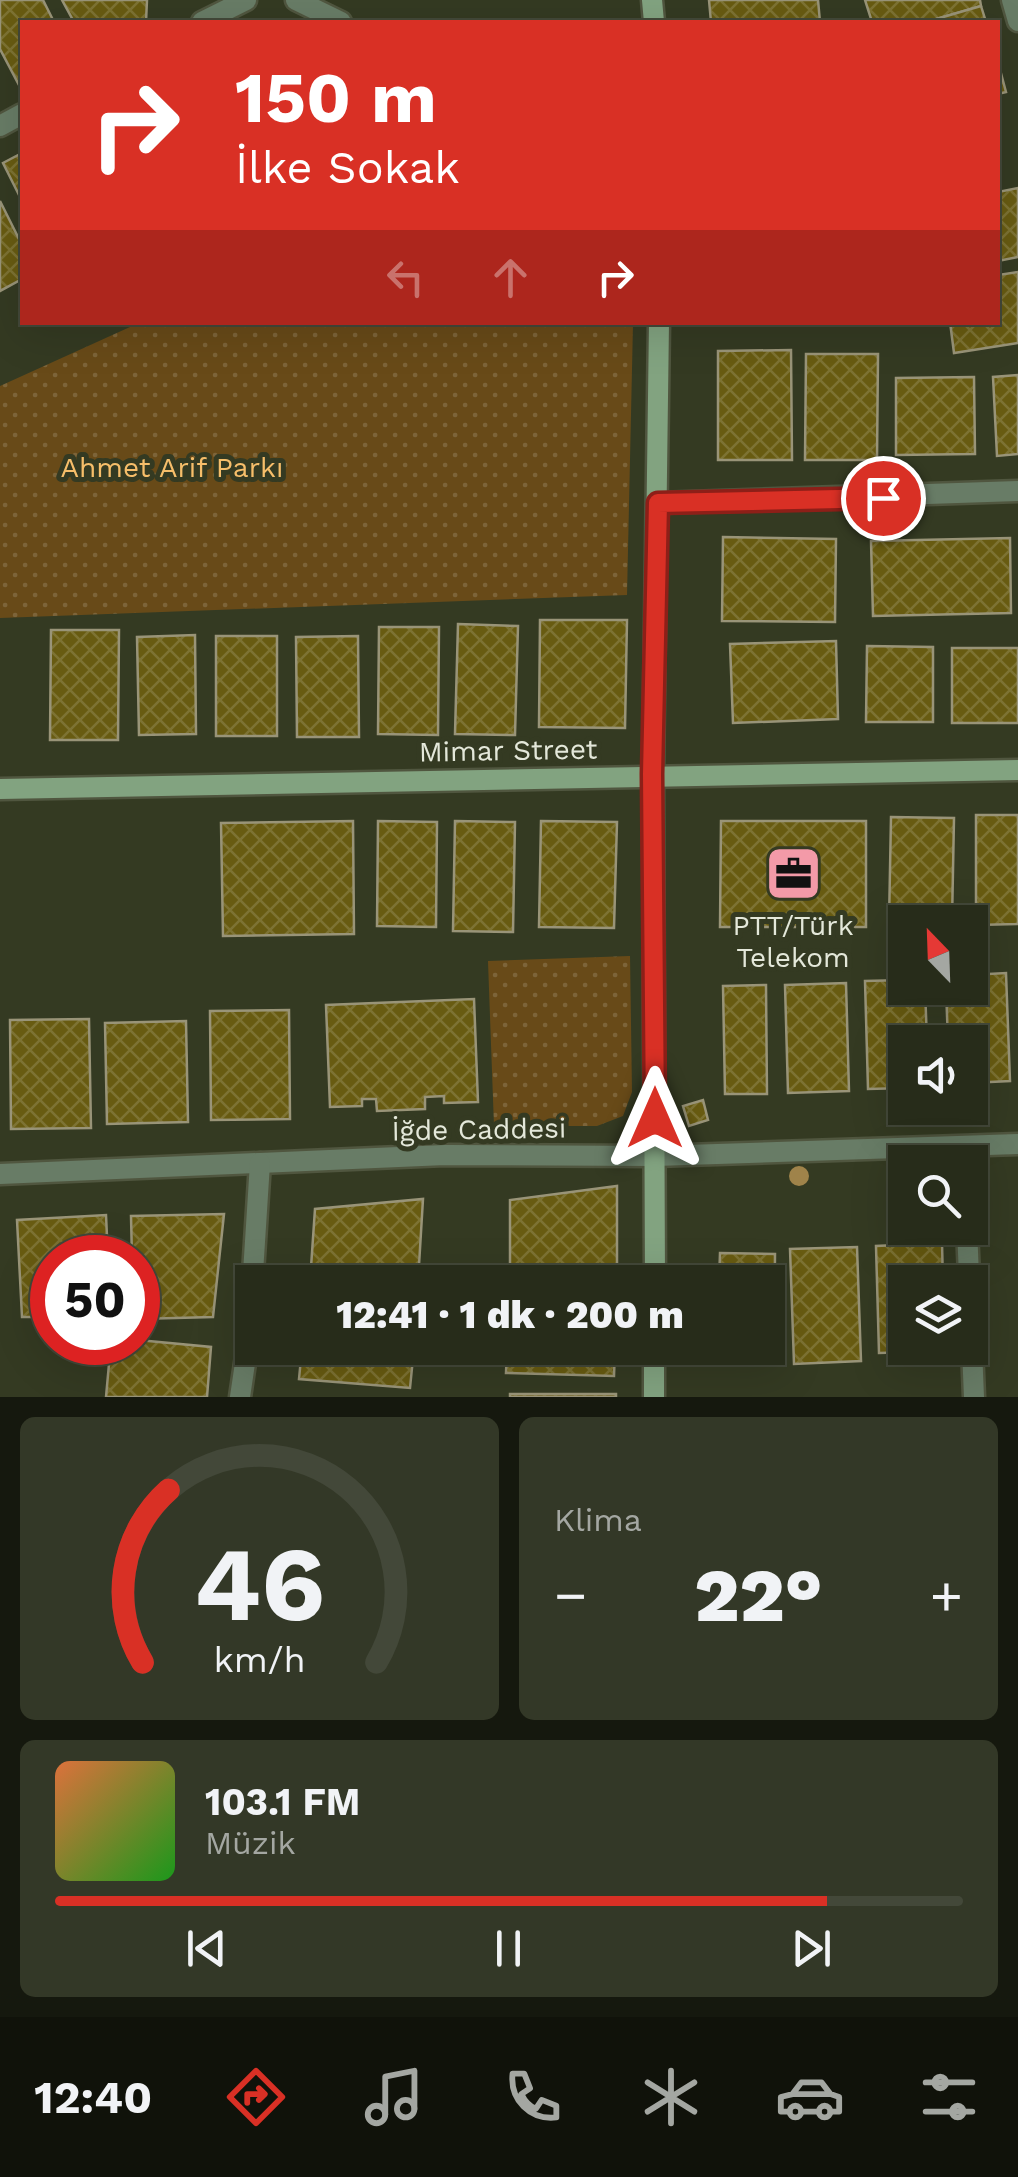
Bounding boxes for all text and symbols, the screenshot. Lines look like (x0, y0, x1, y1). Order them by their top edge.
text: 150 m (235, 57, 437, 139)
icon: right (70, 60, 200, 190)
text: İlke Sokak (235, 141, 460, 194)
icon: left (378, 250, 433, 305)
icon: ahead (483, 250, 538, 305)
icon: right (588, 250, 643, 305)
park label: Ahmet Arif Parkı (61, 451, 283, 484)
pin (841, 456, 926, 541)
icon: arrive (856, 471, 911, 526)
street label: Mimar Street (418, 732, 598, 769)
office icon: PTT/Türk Telekom (763, 844, 823, 904)
north arrow (888, 905, 988, 1005)
map controls (888, 905, 988, 1365)
place label: PTT/Türk Telekom (732, 909, 854, 974)
button: sound (888, 1025, 988, 1125)
position arrow (603, 1066, 707, 1170)
street label: İğde Caddesi (391, 1111, 567, 1148)
button: search (888, 1145, 988, 1245)
speed limit sign: 50 (30, 1235, 160, 1365)
button: layers (888, 1265, 988, 1365)
text: 12:41 · 1 dk · 200 m (336, 1293, 684, 1337)
text: Klima (554, 1501, 642, 1539)
text: 46 (194, 1523, 325, 1645)
text: 22° (694, 1551, 823, 1639)
text: − (554, 1563, 587, 1627)
text: + (930, 1563, 963, 1627)
text: km/h (213, 1639, 306, 1681)
text: 103.1 FM (205, 1780, 360, 1824)
text: Müzik (205, 1824, 296, 1862)
icon: previous (179, 1921, 234, 1976)
icon: pause (481, 1921, 536, 1976)
icon: next (784, 1921, 839, 1976)
icon: directions (221, 2062, 291, 2132)
icon: music (359, 2062, 429, 2132)
icon: phone (498, 2062, 568, 2132)
icon: climate (636, 2062, 706, 2132)
icon: car (775, 2062, 845, 2132)
icon: filters (914, 2062, 984, 2132)
text: 12:40 (34, 2071, 152, 2124)

